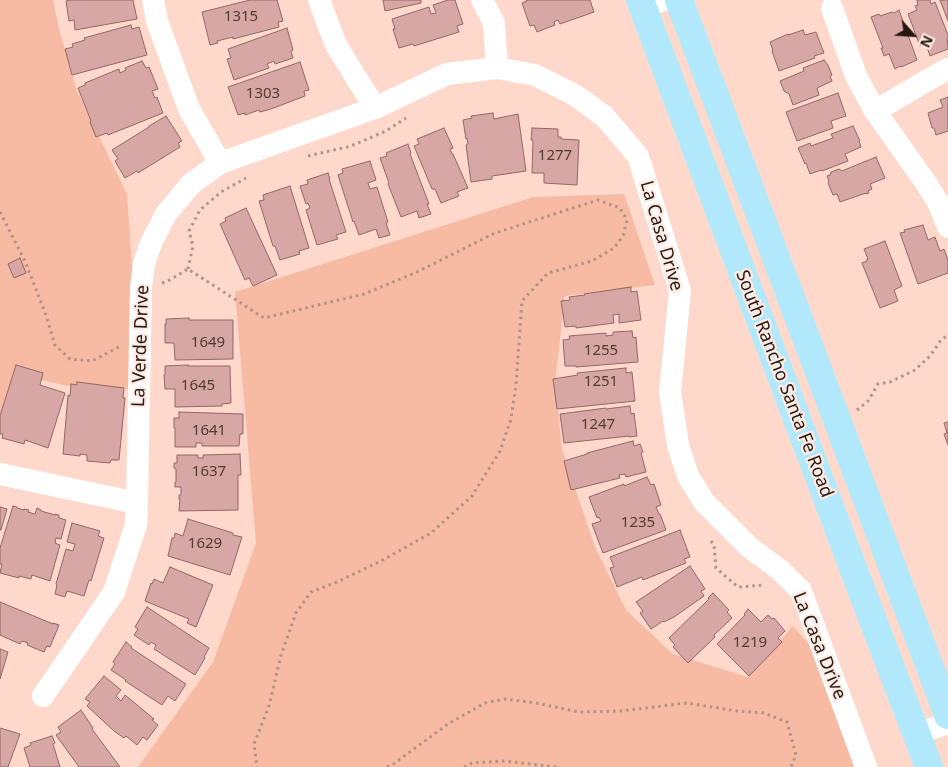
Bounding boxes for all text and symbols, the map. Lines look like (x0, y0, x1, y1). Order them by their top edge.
house number: 1315 (224, 8, 258, 26)
north arrow (888, 10, 938, 60)
text: N (916, 33, 938, 51)
house number: 1303 (246, 85, 280, 103)
house number: 1277 (538, 147, 572, 165)
street label: La Casa Drive (635, 178, 687, 294)
street label: South Rancho Santa Fe Road (731, 267, 837, 501)
street label: La Verde Drive (128, 285, 154, 407)
house number: 1649 (191, 334, 225, 352)
house number: 1255 (584, 342, 618, 360)
house number: 1251 (584, 373, 618, 391)
house number: 1645 (181, 377, 215, 395)
house number: 1247 (581, 416, 615, 434)
house number: 1641 (192, 422, 226, 440)
house number: 1637 (192, 463, 226, 481)
house number: 1235 (621, 514, 655, 532)
house number: 1629 (188, 535, 222, 553)
street label: La Casa Drive (788, 589, 850, 703)
house number: 1219 (733, 634, 767, 652)

